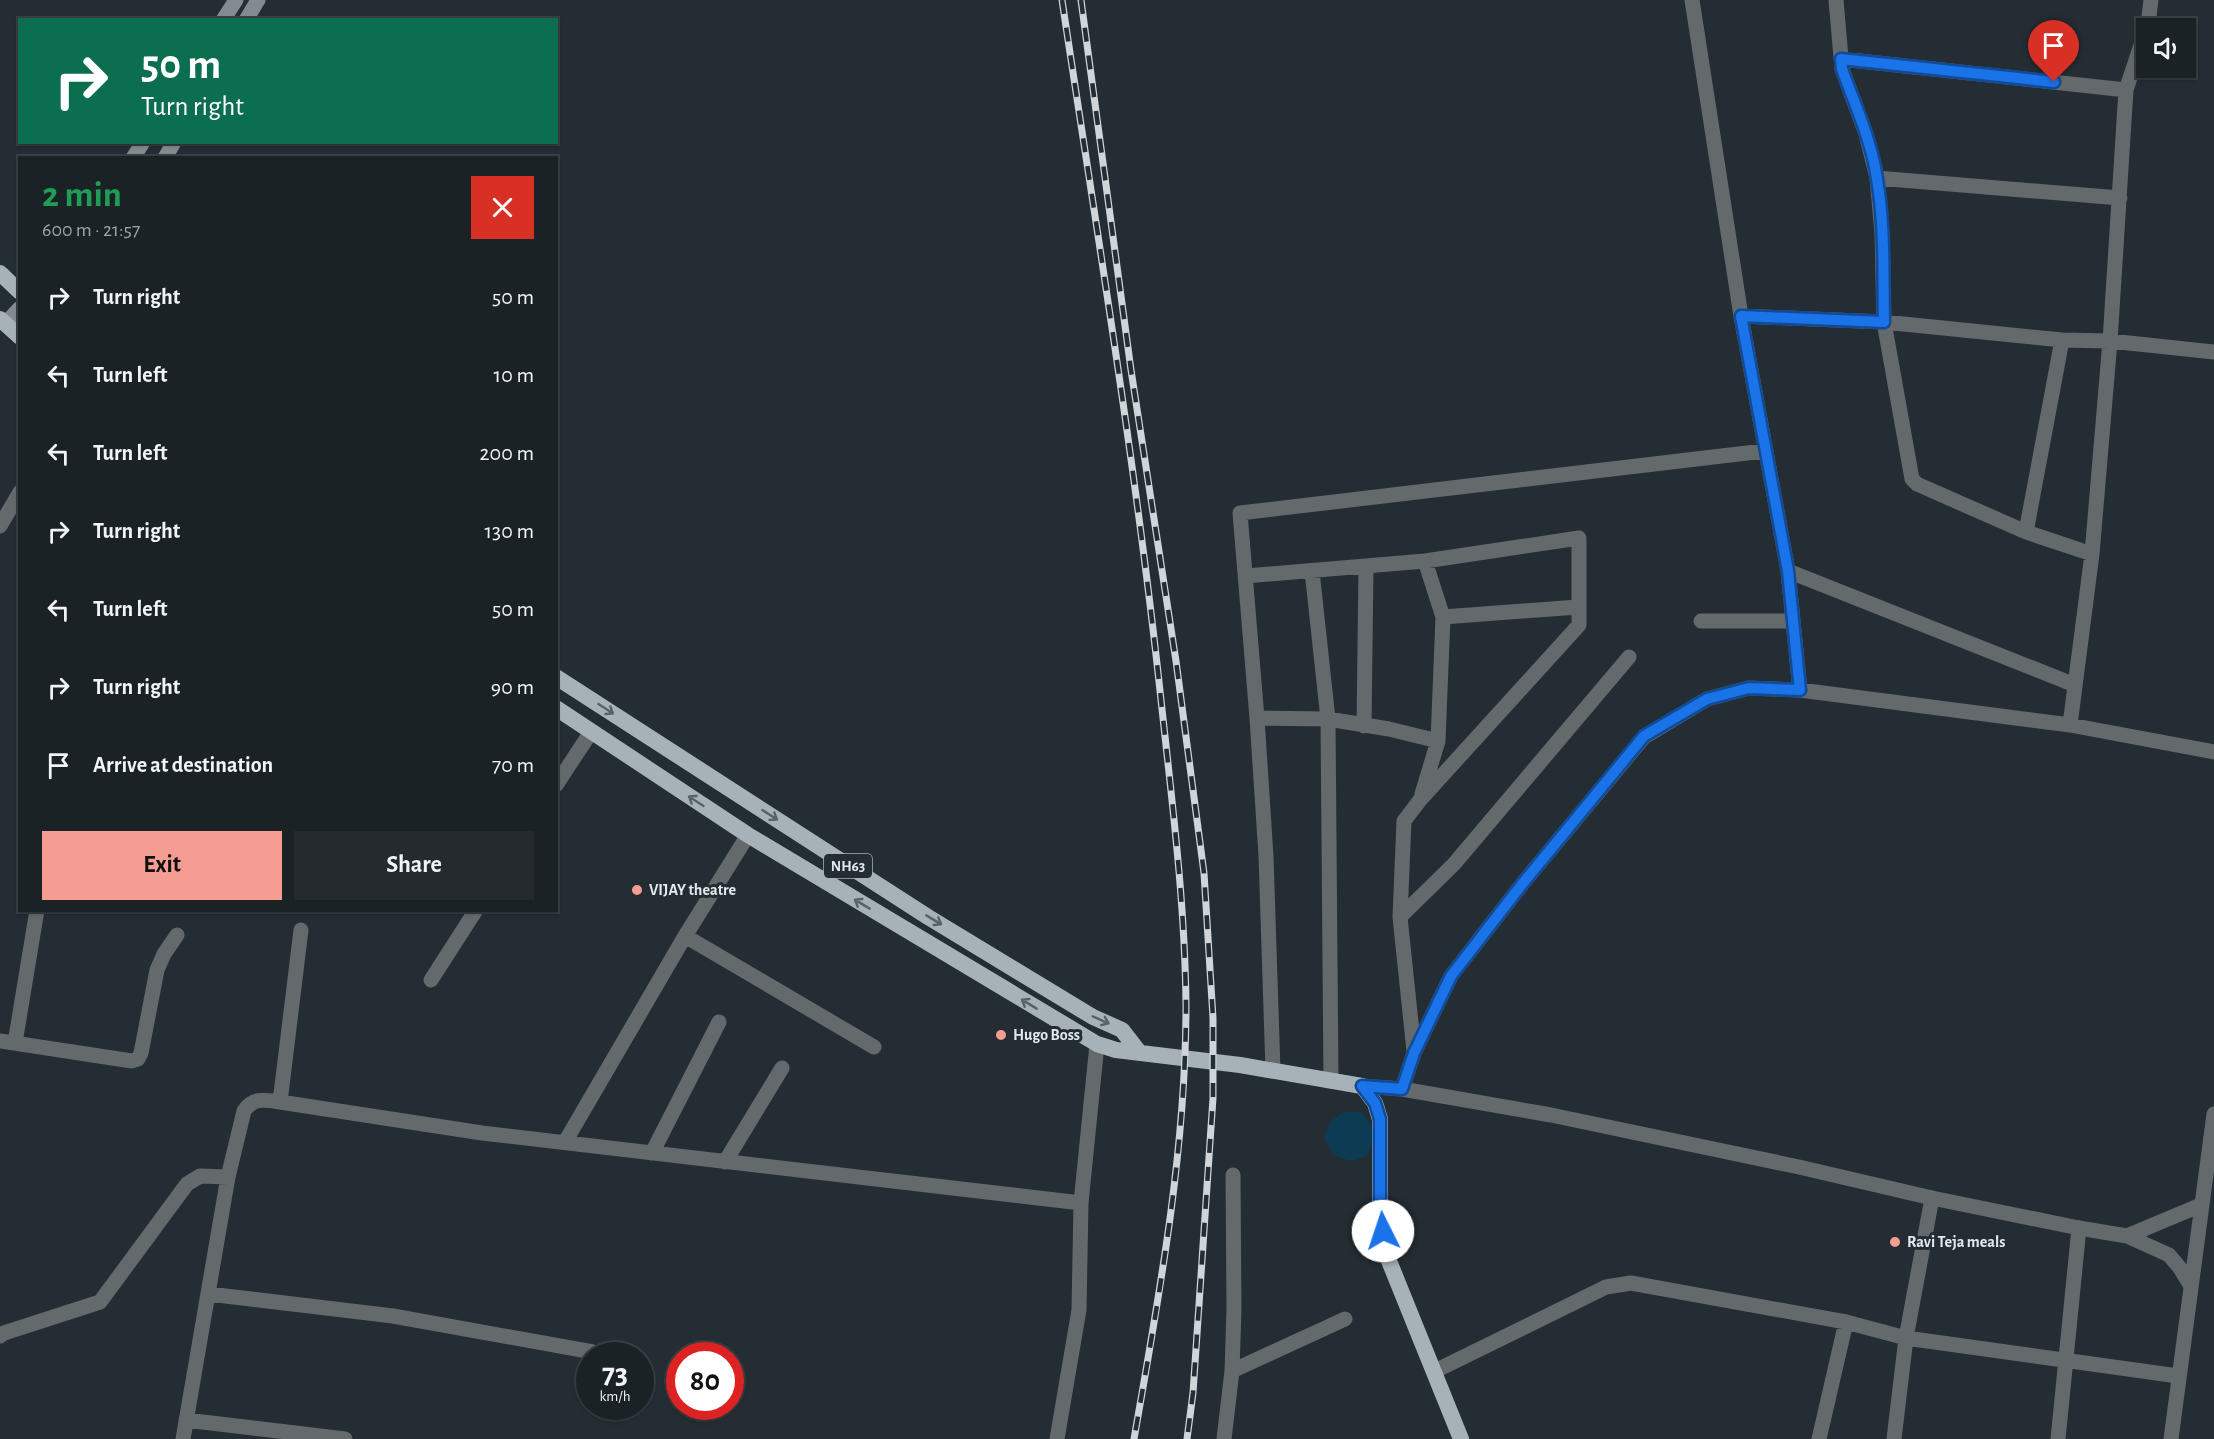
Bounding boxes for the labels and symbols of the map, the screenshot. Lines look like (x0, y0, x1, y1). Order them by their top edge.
pin (2028, 20, 2079, 82)
one-way arrow (597, 703, 613, 715)
one-way arrow (689, 795, 705, 807)
one-way arrow (761, 808, 778, 821)
road number: NH63 (824, 854, 872, 878)
place label: VIJAY theatre (649, 882, 737, 898)
marker: VIJAY theatre (630, 883, 644, 897)
one-way arrow (854, 897, 871, 909)
one-way arrow (925, 915, 942, 927)
one-way arrow (1021, 998, 1038, 1010)
one-way arrow (1091, 1015, 1110, 1026)
place label: Hugo Boss (1013, 1027, 1080, 1043)
marker: Hugo Boss (994, 1028, 1008, 1042)
position arrow (1351, 1199, 1415, 1263)
place label: Ravi Teja meals (1907, 1234, 2005, 1251)
marker: Ravi Teja meals (1888, 1235, 1902, 1249)
speed limit sign: 80 (666, 1342, 744, 1420)

